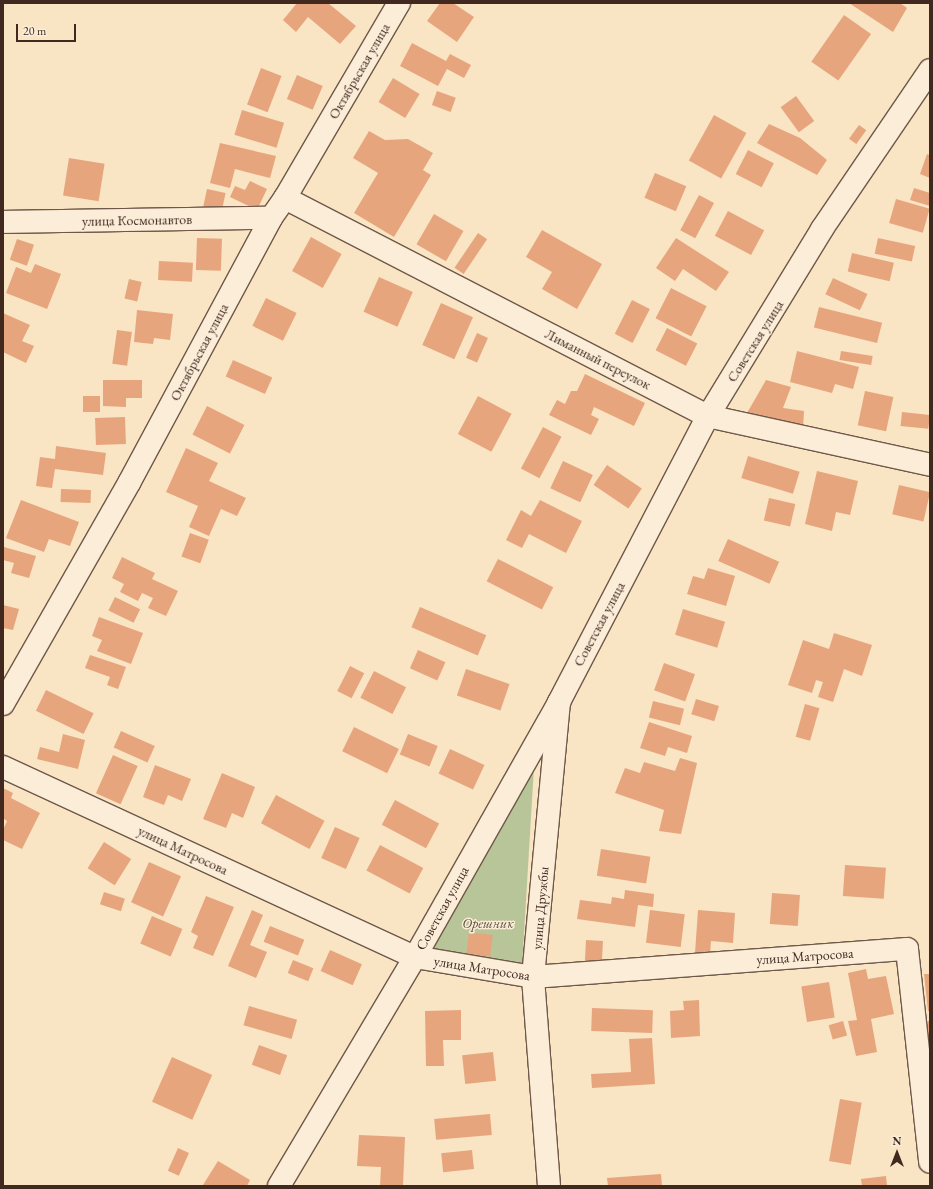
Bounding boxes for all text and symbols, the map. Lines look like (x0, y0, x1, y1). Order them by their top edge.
scale bar (18, 16, 78, 42)
street label: Октябрьская улица (325, 20, 393, 122)
text: 20 m (23, 23, 46, 39)
street label: улица Космонавтов (82, 211, 192, 229)
street label: Советская улица (723, 297, 787, 385)
street label: Октябрьская улица (166, 300, 232, 404)
street label: Лиманный переулок (542, 325, 654, 393)
street label: Советская улица (570, 579, 628, 669)
street label: улица Матросова (135, 822, 231, 878)
street label: Советская улица (412, 863, 472, 953)
street label: улица Дружбы (528, 866, 552, 950)
park label: Орешник (462, 915, 514, 931)
street label: улица Матросова (756, 944, 854, 968)
street label: улица Матросова (433, 952, 531, 984)
north arrow (877, 1133, 917, 1173)
text: N (893, 1134, 901, 1148)

